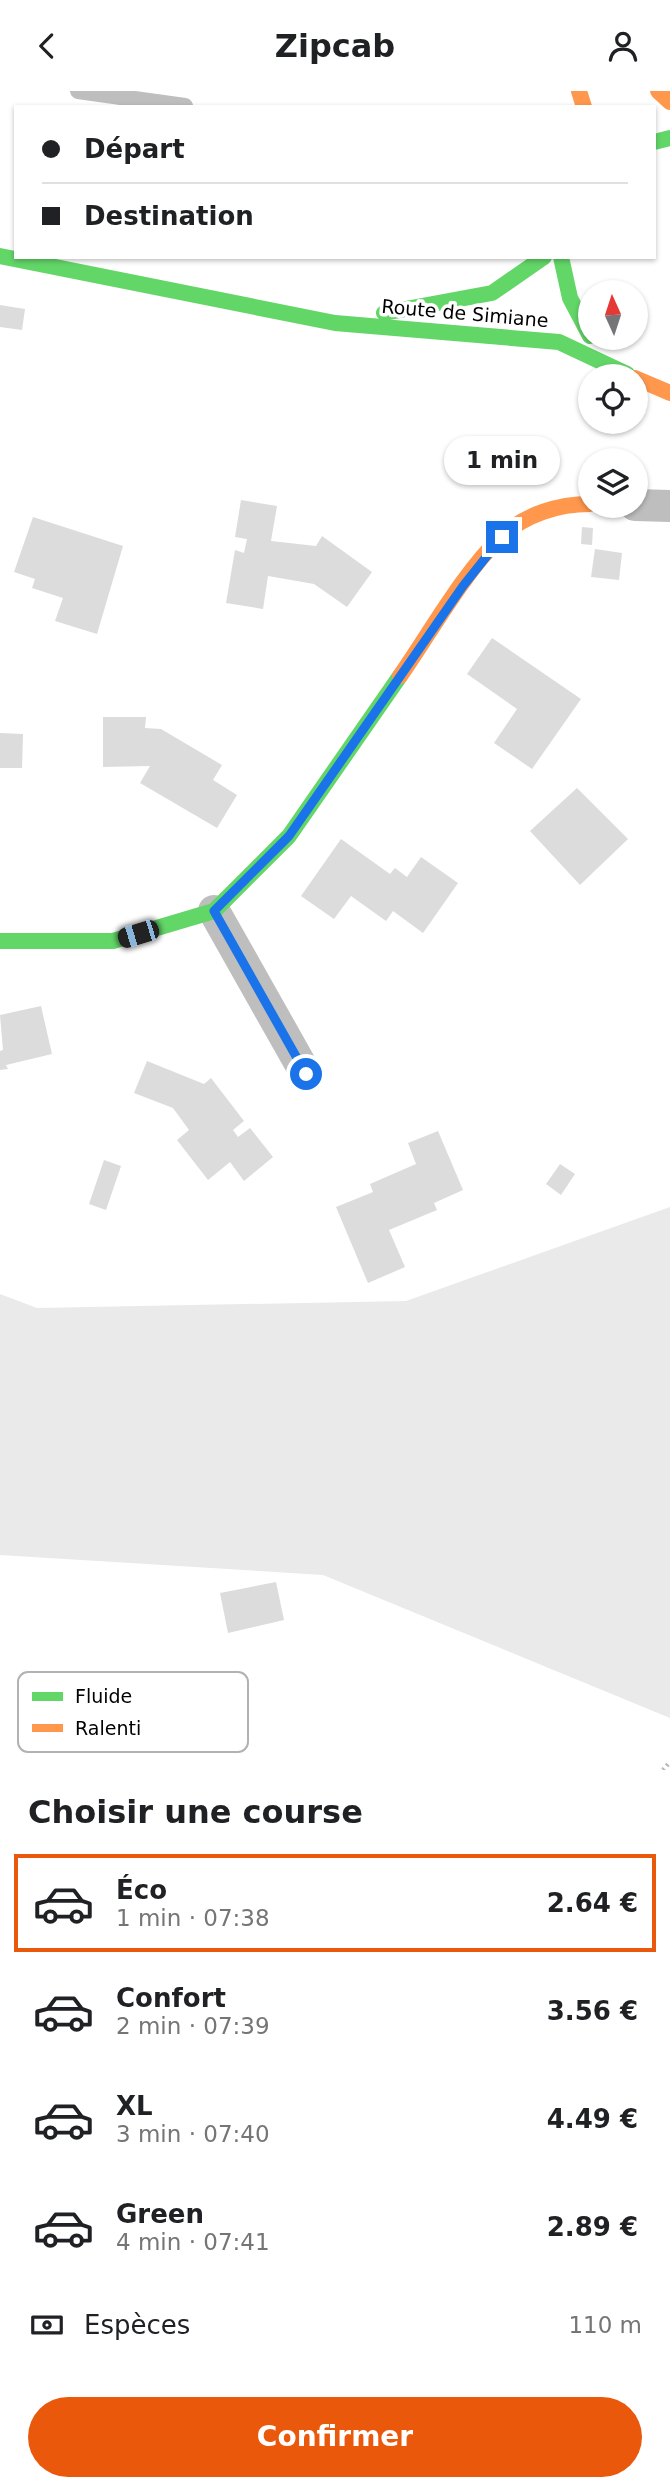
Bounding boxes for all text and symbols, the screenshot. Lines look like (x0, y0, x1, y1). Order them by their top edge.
icon: back (28, 27, 66, 65)
text: Zipcab (275, 27, 395, 65)
icon: person (604, 27, 642, 65)
text: Départ (84, 134, 185, 164)
text: Destination (84, 201, 254, 231)
north arrow (578, 280, 648, 350)
map controls (578, 280, 648, 518)
street label: Route de Simiane (381, 295, 549, 331)
button: locate (578, 364, 648, 434)
callout: 1 min (444, 435, 560, 485)
text: 1 min (466, 447, 538, 473)
button: layers (578, 448, 648, 518)
route end (486, 521, 518, 553)
car (115, 918, 162, 950)
route start (290, 1058, 322, 1090)
legend (18, 1672, 248, 1752)
text: Fluide (75, 1685, 132, 1707)
text: Ralenti (75, 1717, 141, 1739)
text: Choisir une course (28, 1793, 363, 1831)
icon: car (32, 1872, 95, 1935)
text: Éco (116, 1875, 167, 1905)
text: 2.64 € (547, 1888, 638, 1918)
text: 1 min · 07:38 (116, 1905, 270, 1931)
icon: car (32, 1980, 95, 2043)
text: Confort (116, 1983, 226, 2013)
text: 3.56 € (547, 1996, 638, 2026)
text: 2 min · 07:39 (116, 2013, 270, 2039)
icon: car (32, 2088, 95, 2151)
text: XL (116, 2091, 153, 2121)
text: 4.49 € (547, 2104, 638, 2134)
text: 3 min · 07:40 (116, 2121, 270, 2147)
icon: car (32, 2196, 95, 2259)
text: Green (116, 2199, 204, 2229)
text: 2.89 € (547, 2212, 638, 2242)
text: 4 min · 07:41 (116, 2229, 270, 2255)
icon: cash (28, 2306, 66, 2344)
text: Espèces (84, 2310, 190, 2340)
text: 110 m (568, 2312, 642, 2338)
button: Confirmer (28, 2397, 642, 2477)

